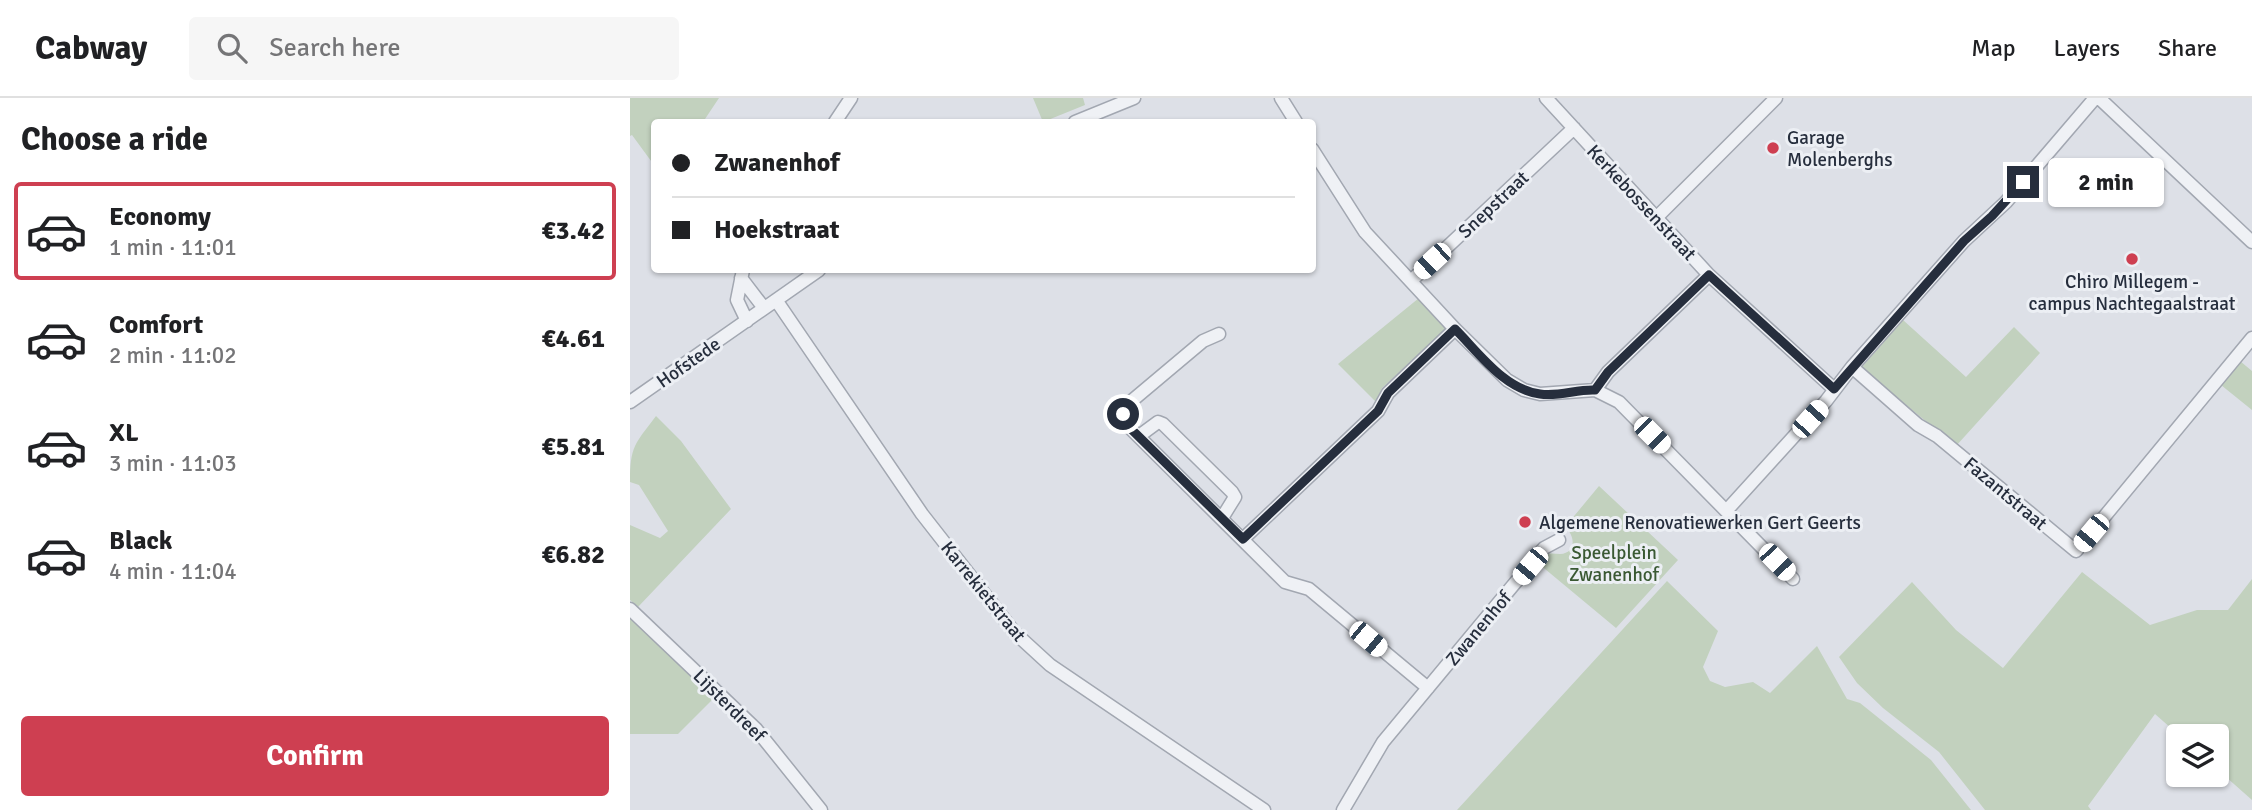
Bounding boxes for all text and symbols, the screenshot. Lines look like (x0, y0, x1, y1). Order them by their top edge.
search box (189, 17, 679, 80)
text: Cabway (35, 28, 147, 69)
icon: search (213, 29, 251, 67)
text: Search here (269, 32, 400, 64)
text: Map (1971, 33, 2016, 63)
text: Layers (2054, 33, 2120, 63)
text: Share (2158, 33, 2217, 63)
text: Choose a ride (21, 120, 208, 159)
place label: Garage Molenberghs (1787, 126, 1893, 172)
street label: Kerkebossenstraat (1581, 140, 1701, 266)
marker: Garage Molenberghs (1765, 140, 1781, 156)
text: Zwanenhof (714, 147, 840, 179)
callout: 2 min (2048, 158, 2163, 206)
street label: Snepstraat (1453, 166, 1534, 244)
route end (2007, 166, 2039, 198)
text: 2 min (2078, 168, 2134, 197)
icon: car (25, 200, 88, 263)
text: Economy (109, 201, 211, 233)
text: Hoekstraat (714, 214, 839, 246)
text: €3.42 (541, 215, 605, 247)
text: 1 min · 11:01 (109, 233, 237, 262)
car (1410, 239, 1455, 283)
marker: Chiro Millegem - campus Nachtegaalstraat (2124, 251, 2140, 267)
place label: Chiro Millegem - campus Nachtegaalstraat (2029, 270, 2236, 316)
icon: car (25, 308, 88, 371)
text: Comfort (109, 309, 203, 341)
text: €4.61 (541, 323, 605, 355)
street label: Hofstede (652, 332, 725, 394)
text: 2 min · 11:02 (109, 341, 237, 370)
car (1789, 396, 1832, 442)
route start (1107, 398, 1139, 430)
car (1630, 413, 1675, 457)
icon: car (25, 416, 88, 479)
text: XL (109, 417, 139, 449)
text: €5.81 (541, 431, 605, 463)
text: 3 min · 11:03 (109, 449, 237, 478)
street label: Fazantstraat (1959, 452, 2052, 536)
car (2070, 510, 2113, 556)
place label: Algemene Renovatiewerken Gert Geerts (1539, 511, 1861, 535)
marker: Algemene Renovatiewerken Gert Geerts (1517, 514, 1533, 530)
icon: car (25, 524, 88, 587)
text: Black (109, 525, 172, 557)
street label: Karrekietstraat (935, 537, 1031, 647)
text: €6.82 (541, 539, 605, 571)
car (1755, 540, 1800, 584)
park label: Speelplein Zwanenhof (1569, 541, 1661, 587)
car (1509, 543, 1552, 589)
text: 4 min · 11:04 (109, 557, 237, 586)
street label: Zwanenhof (1441, 585, 1518, 671)
car (1346, 617, 1391, 661)
street label: Lijsterdreef (688, 664, 772, 748)
button: Confirm (21, 716, 609, 796)
map controls (2166, 724, 2229, 787)
button: layers (2166, 724, 2229, 787)

